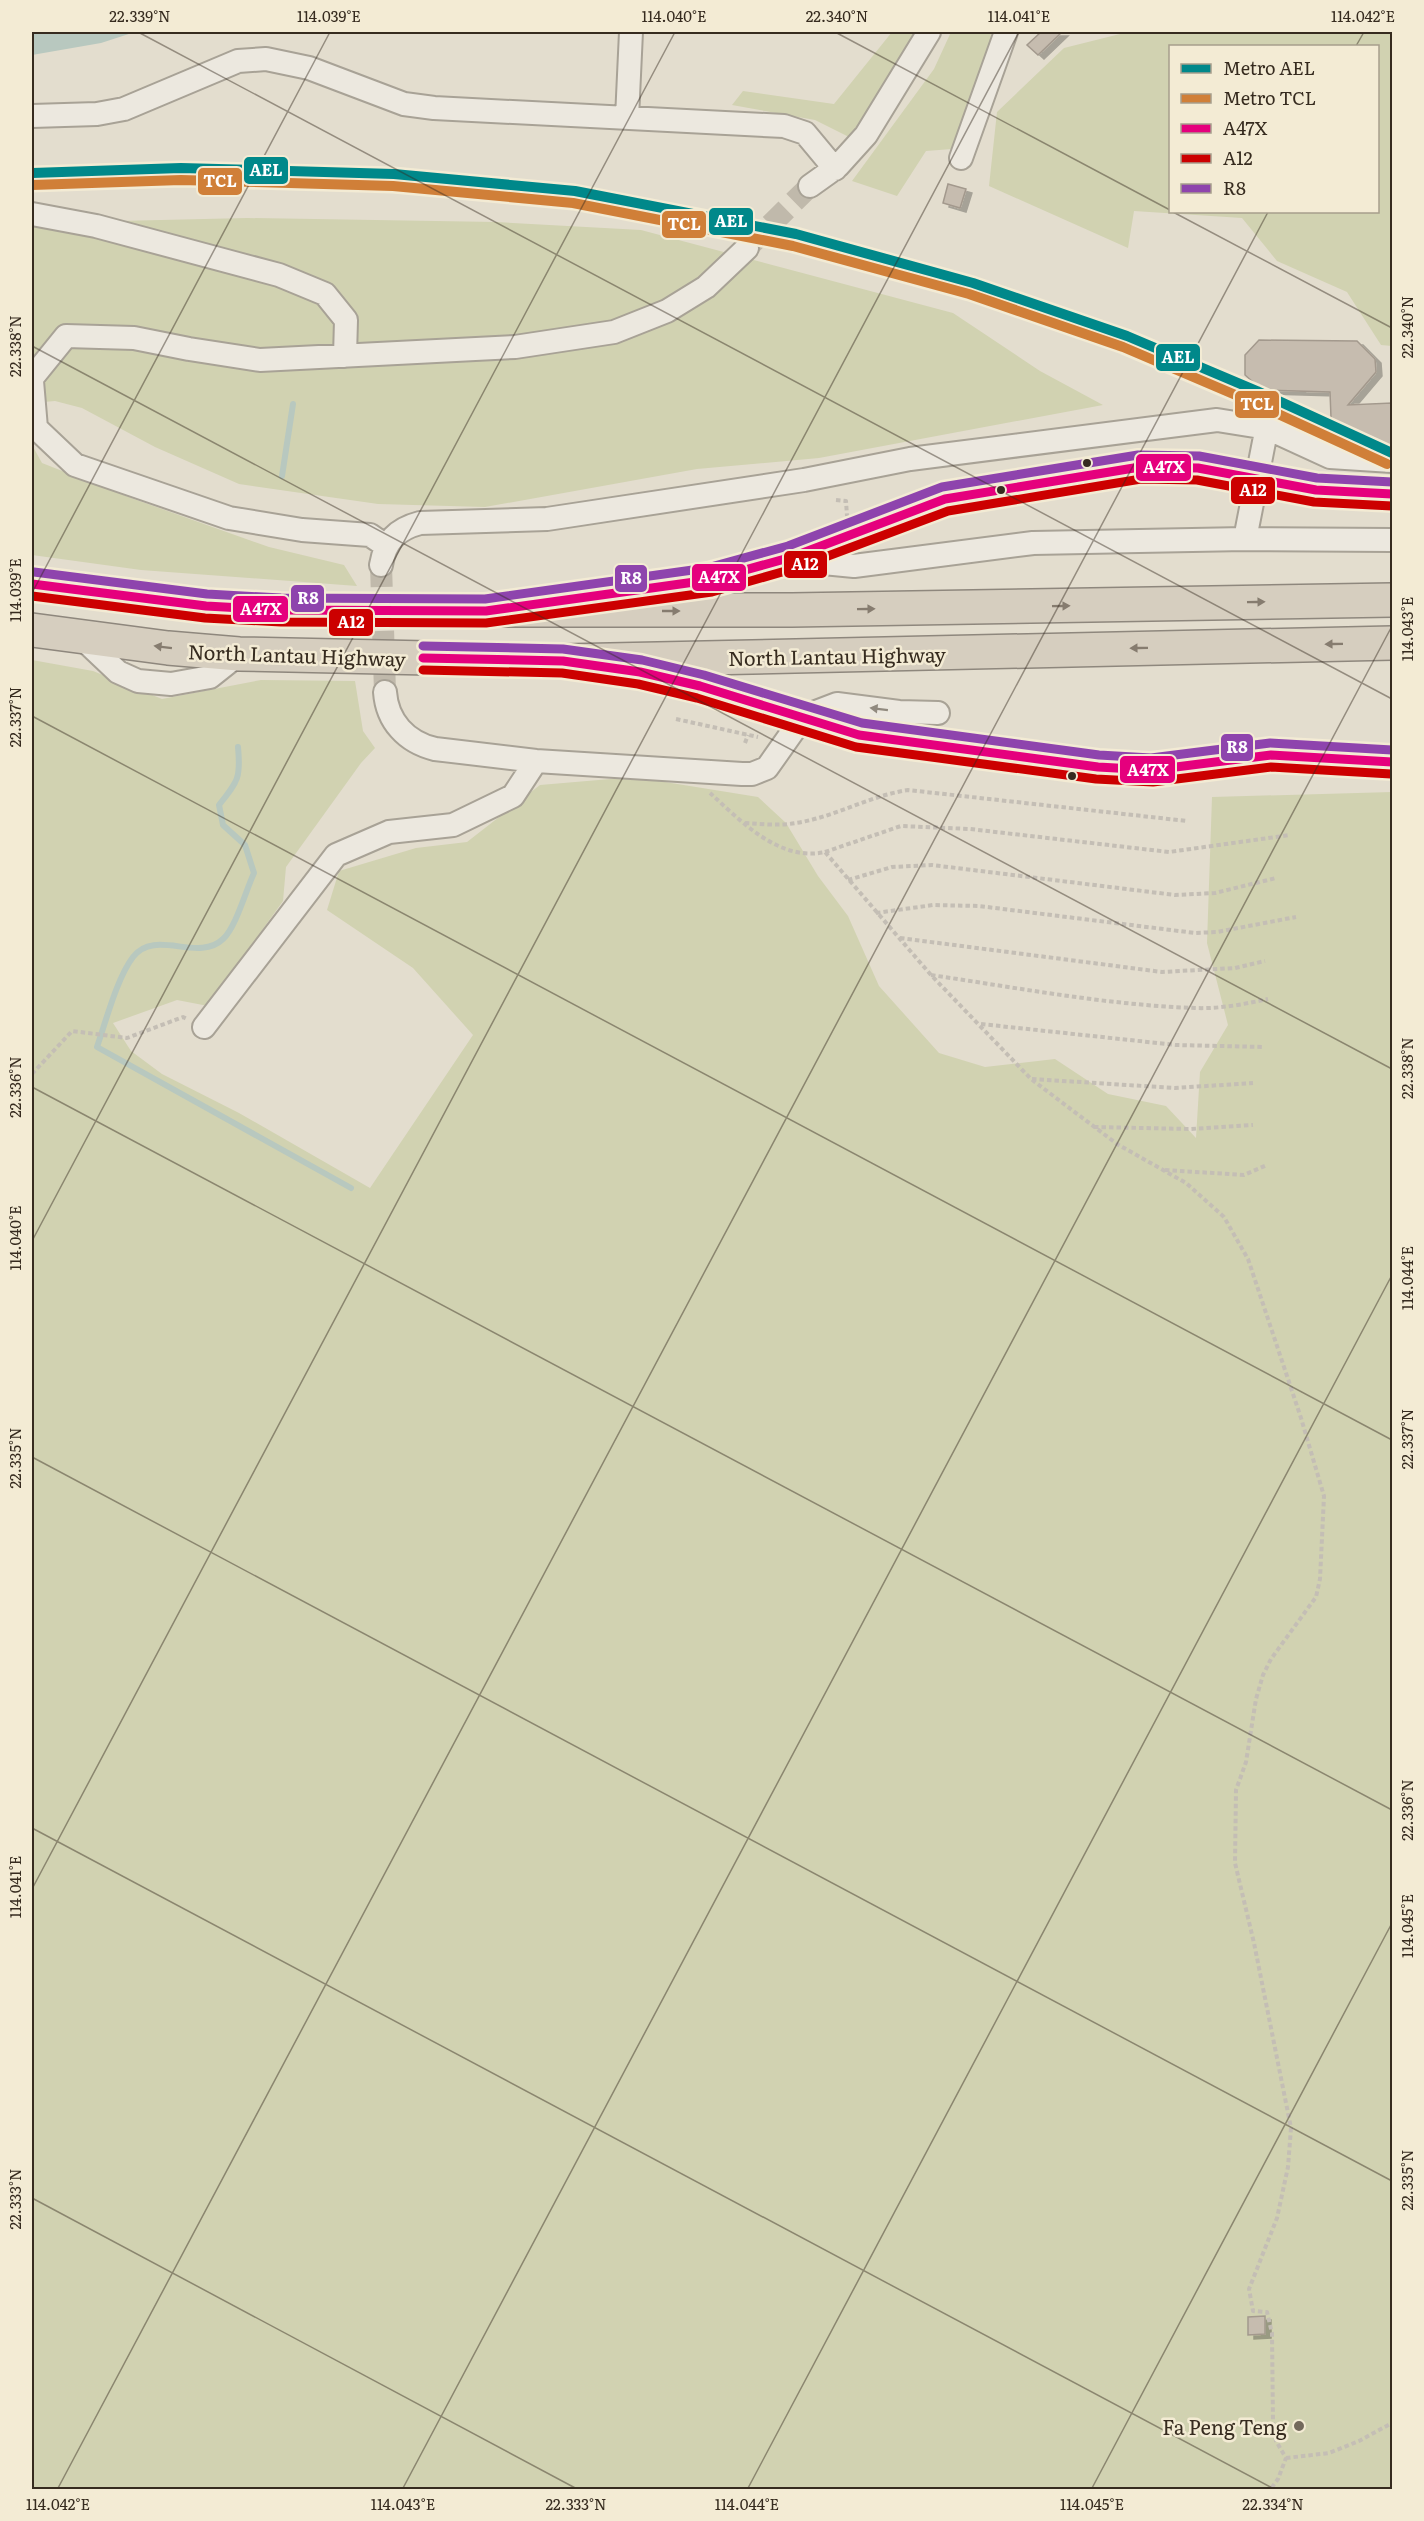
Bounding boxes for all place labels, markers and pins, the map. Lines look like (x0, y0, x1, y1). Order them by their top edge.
unlabelled marker (1081, 457, 1093, 469)
unlabelled marker (995, 484, 1007, 496)
unlabelled marker (1066, 770, 1078, 782)
place label: Fa Peng Teng (1162, 2411, 1288, 2441)
marker: Fa Peng Teng (1292, 2419, 1306, 2433)

